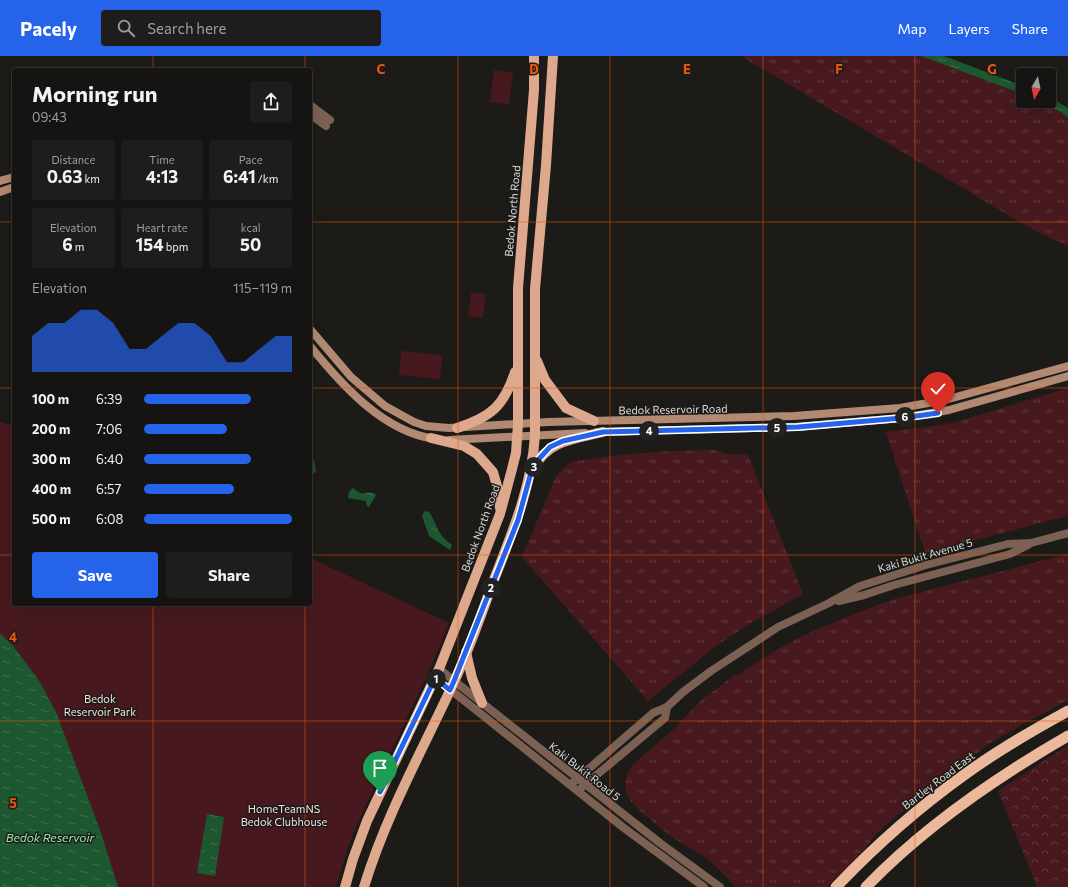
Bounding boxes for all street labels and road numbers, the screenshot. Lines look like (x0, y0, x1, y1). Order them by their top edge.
street label: Bedok North Road (502, 165, 522, 257)
street label: Bedok Reservoir Road (618, 402, 728, 416)
street label: Bedok North Road (458, 483, 502, 573)
street label: Kaki Bukit Avenue 5 (876, 535, 974, 575)
street label: Kaki Bukit Road 5 (547, 739, 623, 803)
street label: Bartley Road East (899, 748, 977, 812)

